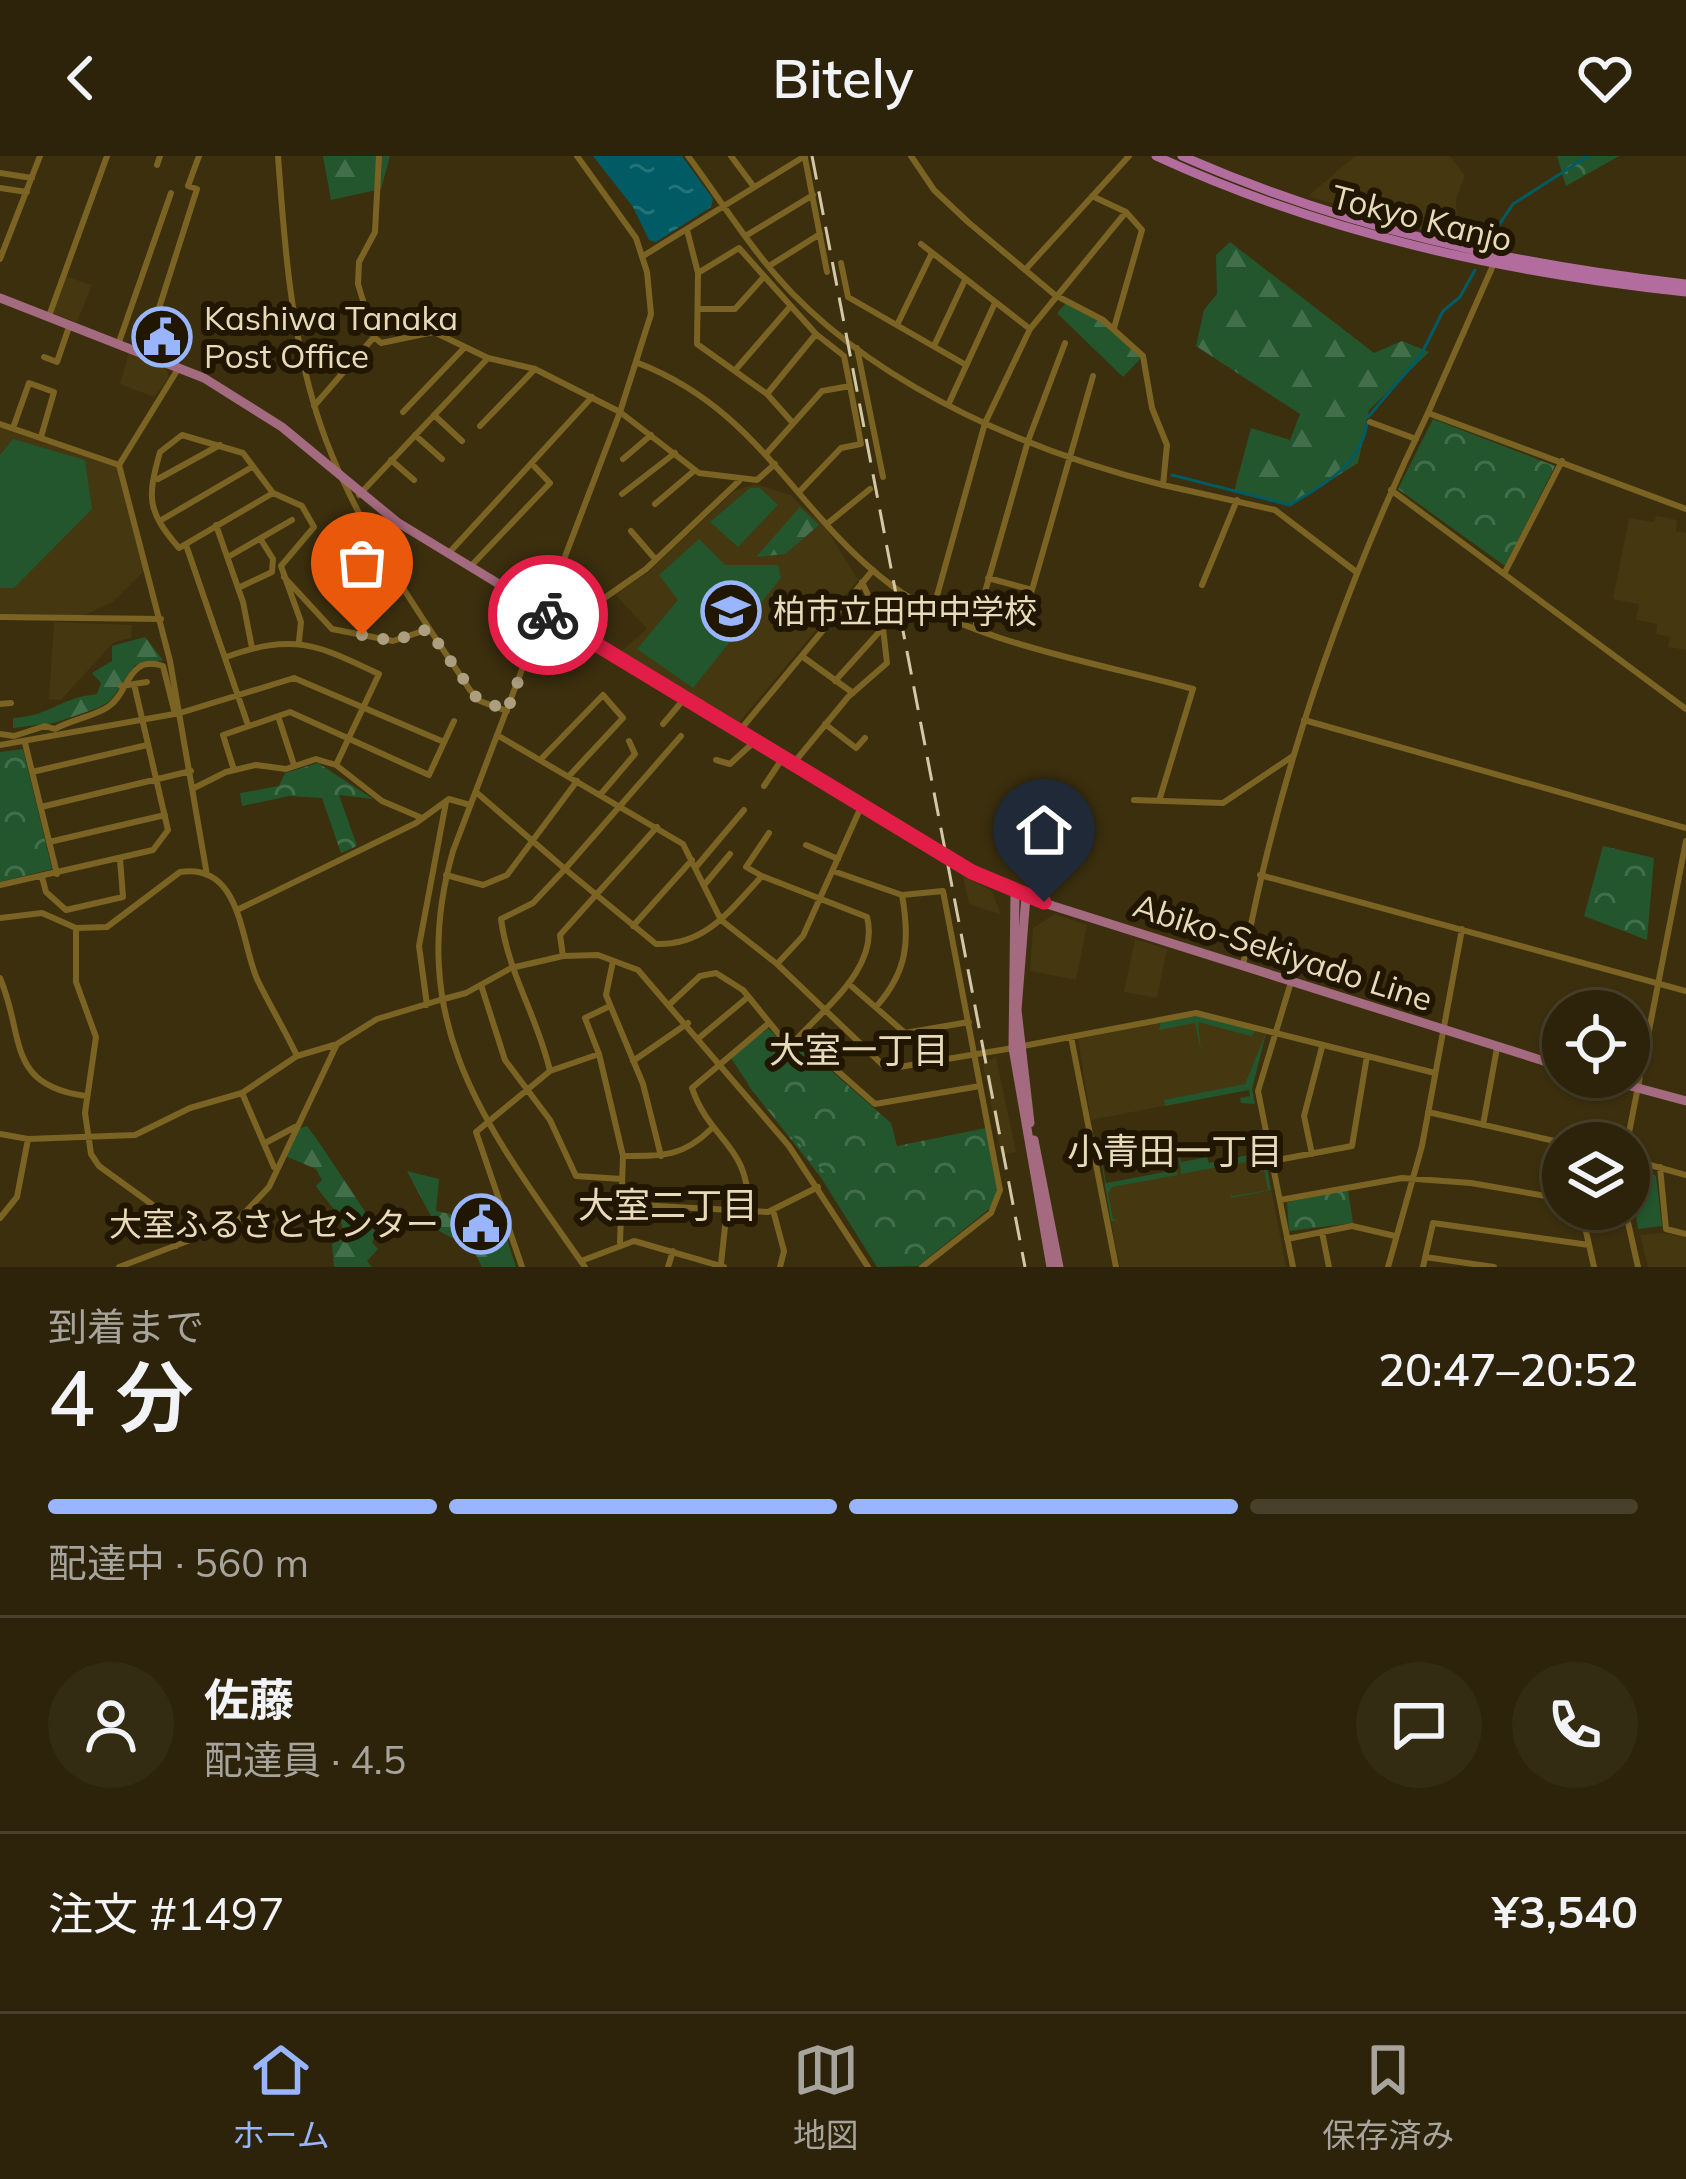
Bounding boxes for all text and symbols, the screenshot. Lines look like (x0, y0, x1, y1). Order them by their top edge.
text: Bitely (772, 44, 914, 112)
icon: back (48, 45, 114, 111)
icon: heart (1572, 45, 1638, 111)
street label: Tokyo Kanjo (1328, 175, 1516, 260)
place label: Kashiwa Tanaka Post Office (204, 297, 458, 376)
public building icon: Kashiwa Tanaka Post Office (131, 306, 193, 368)
pin (311, 512, 413, 635)
icon: bag (329, 530, 395, 596)
courier (488, 555, 608, 675)
school or university icon: 柏市立田中中学校 (700, 580, 762, 642)
icon: bike (515, 582, 581, 648)
place label: 柏市立田中中学校 (773, 590, 1037, 631)
pin (993, 779, 1095, 902)
icon: home (1011, 797, 1077, 863)
street label: Abiko-Sekiyado Line (1128, 884, 1438, 1019)
map controls (1542, 990, 1650, 1230)
button: locate (1542, 990, 1650, 1098)
district label: 大室一丁目 (769, 1027, 949, 1072)
button: layers (1542, 1122, 1650, 1230)
district label: 小青田一丁目 (1067, 1128, 1283, 1173)
district label: 大室二丁目 (578, 1182, 758, 1227)
public building icon: 大室ふるさとセンター (450, 1193, 512, 1255)
place label: 大室ふるさとセンター (109, 1203, 439, 1244)
text: 到着まで (48, 1302, 204, 1351)
text: 20:47–20:52 (1378, 1341, 1638, 1397)
text: 4 分 (48, 1348, 194, 1446)
text: 配達中 · 560 m (48, 1538, 309, 1587)
button: person (48, 1662, 174, 1788)
button: chat (1356, 1662, 1482, 1788)
button: phone (1512, 1662, 1638, 1788)
text: 佐藤 (204, 1671, 294, 1727)
text: 配達員 · 4.5 (204, 1735, 406, 1784)
text: ¥3,540 (1492, 1883, 1638, 1939)
text: 注文 #1497 (48, 1885, 285, 1941)
tab: ホーム (232, 2037, 330, 2157)
tab: 地図 (793, 2037, 859, 2157)
tab: 保存済み (1322, 2037, 1454, 2157)

